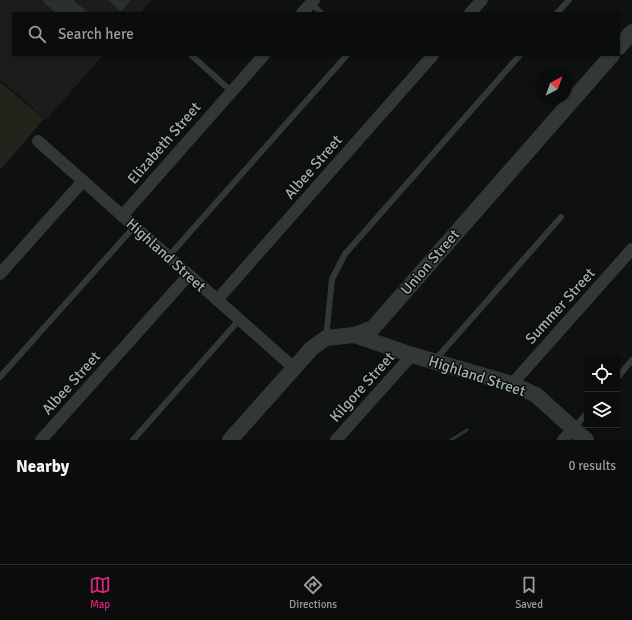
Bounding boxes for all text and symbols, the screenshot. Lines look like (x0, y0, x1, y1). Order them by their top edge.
search box (12, 12, 620, 56)
icon: search (26, 23, 48, 45)
text: Search here (58, 25, 134, 43)
north arrow (536, 68, 572, 104)
street label: Elizabeth Street (124, 98, 204, 188)
street label: Albee Street (280, 131, 346, 203)
street label: Highland Street (123, 215, 209, 295)
street label: Union Street (397, 226, 463, 298)
street label: Summer Street (521, 264, 599, 348)
street label: Albee Street (38, 348, 104, 418)
street label: Kilgore Street (326, 348, 398, 426)
street label: Highland Street (426, 352, 528, 400)
map controls (584, 356, 620, 428)
button: locate (584, 356, 620, 392)
button: layers (584, 392, 620, 428)
text: Nearby (16, 456, 69, 477)
text: 0 results (568, 458, 616, 474)
tab: Map (89, 574, 111, 611)
tab: Directions (289, 574, 337, 611)
tab: Saved (515, 574, 543, 611)

